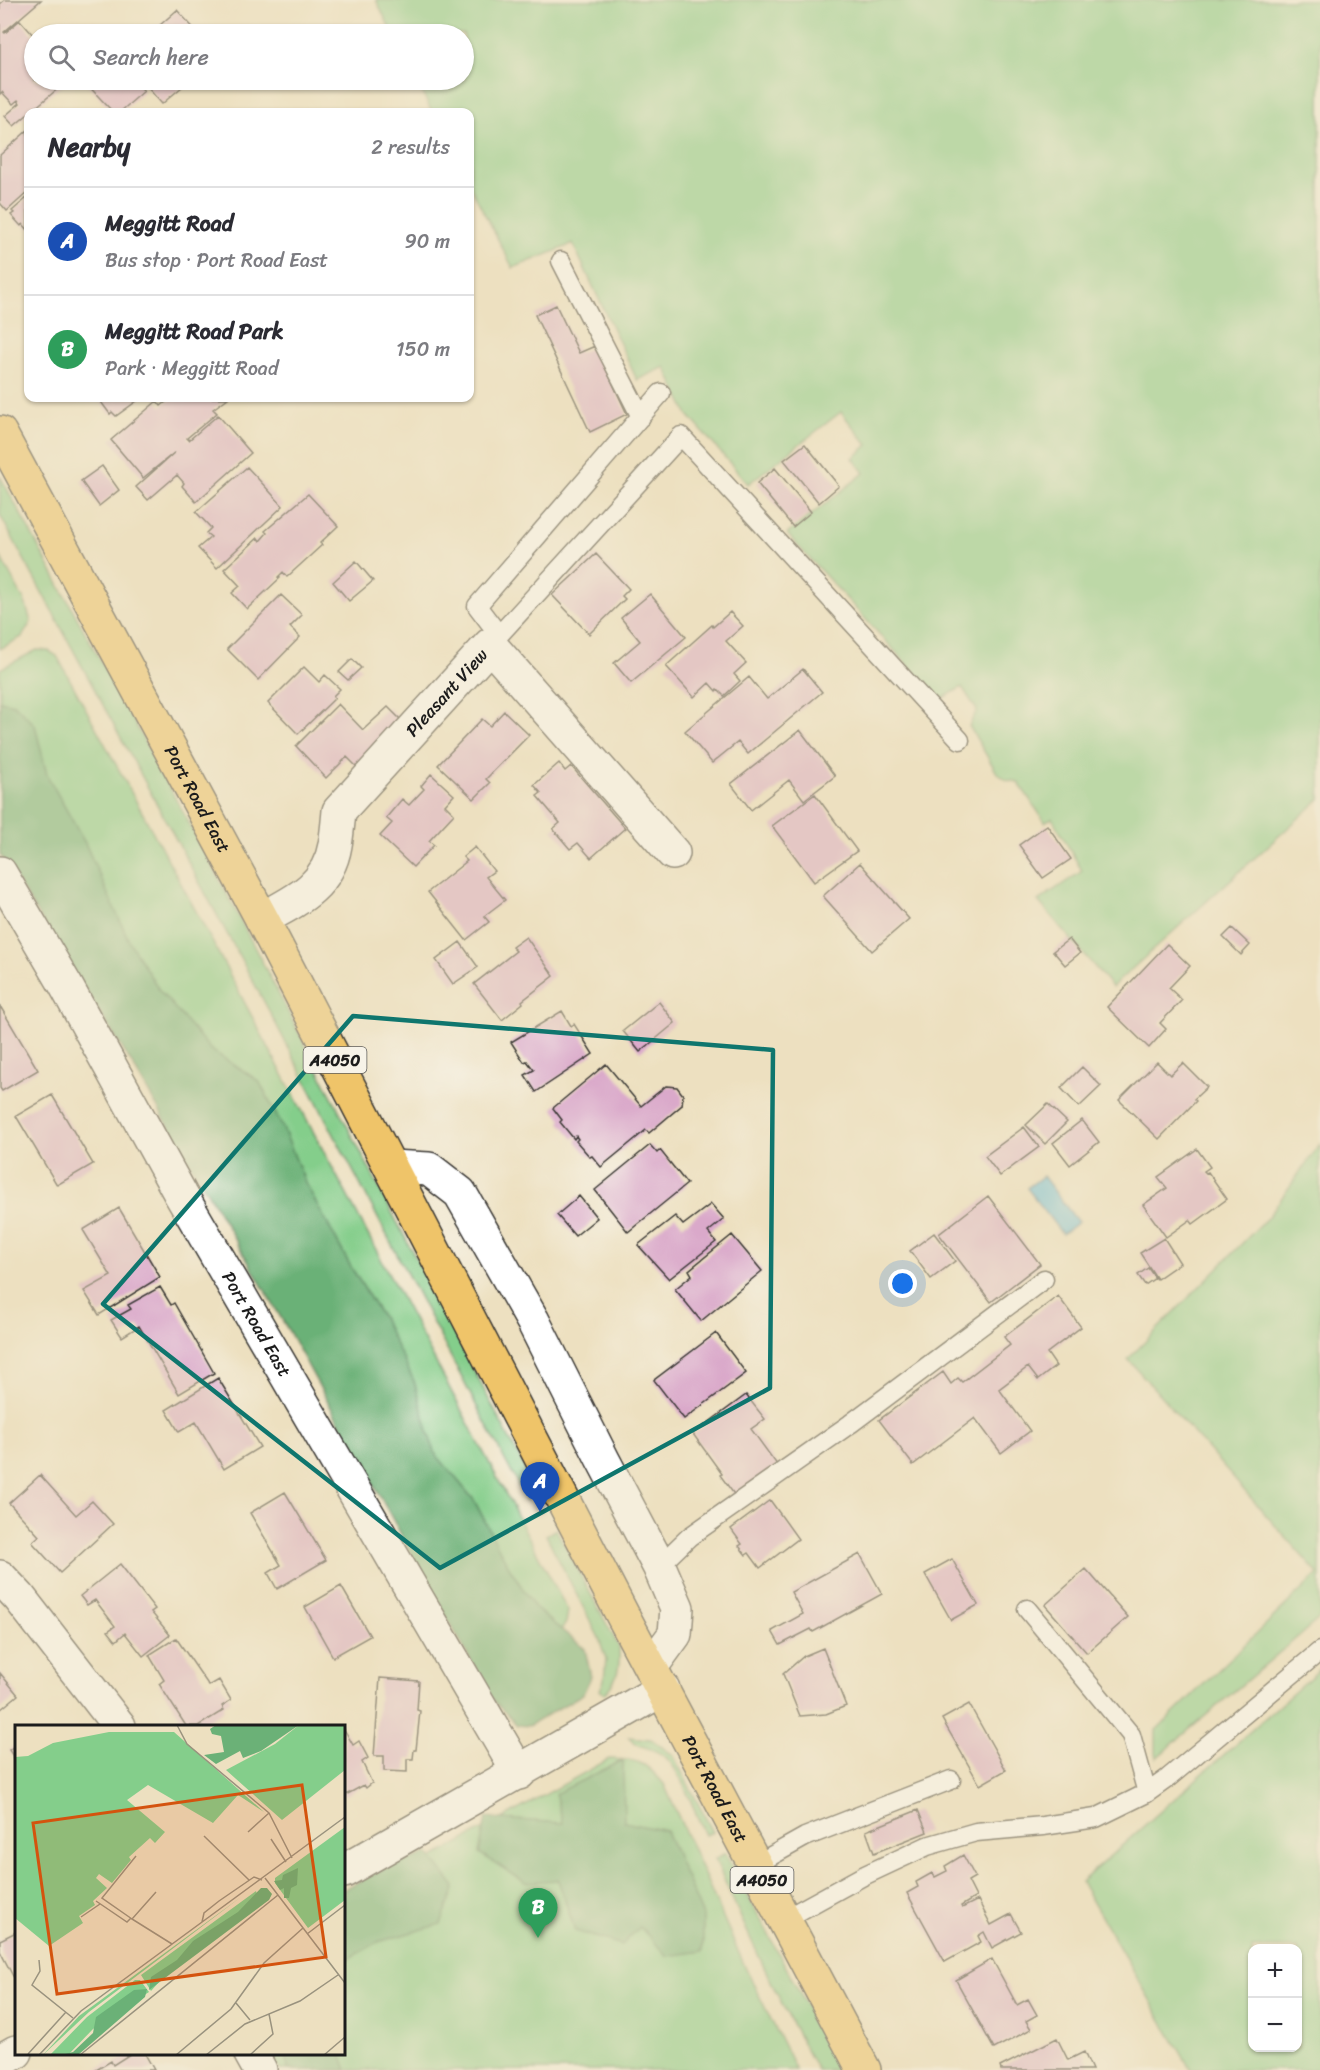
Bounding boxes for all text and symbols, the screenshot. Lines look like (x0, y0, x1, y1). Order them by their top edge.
search box (24, 24, 474, 90)
text: Search here (93, 38, 209, 77)
icon: search (45, 41, 78, 74)
text: Nearby (48, 124, 130, 170)
text: 2 results (371, 130, 450, 165)
text: Meggitt Road (105, 204, 233, 243)
text: A (61, 224, 74, 259)
text: 90 m (405, 224, 450, 259)
text: Bus stop · Port Road East (105, 243, 328, 278)
text: Meggitt Road Park (105, 312, 284, 351)
text: B (61, 332, 74, 367)
text: 150 m (396, 332, 450, 367)
text: Park · Meggitt Road (105, 351, 278, 386)
street label: Pleasant View (397, 640, 497, 744)
street label: Port Road East (155, 739, 240, 859)
road number: A4050 (304, 1047, 366, 1073)
street label: Port Road East (213, 1265, 300, 1383)
your location (888, 1269, 917, 1298)
pin: A (520, 1462, 560, 1512)
inset map (15, 1725, 345, 2055)
street label: Port Road East (673, 1729, 757, 1849)
road number: A4050 (730, 1867, 794, 1893)
pin: B (518, 1888, 558, 1938)
map controls (1248, 1944, 1302, 2052)
button: + (1248, 1944, 1302, 1998)
button: − (1248, 1998, 1302, 2052)

